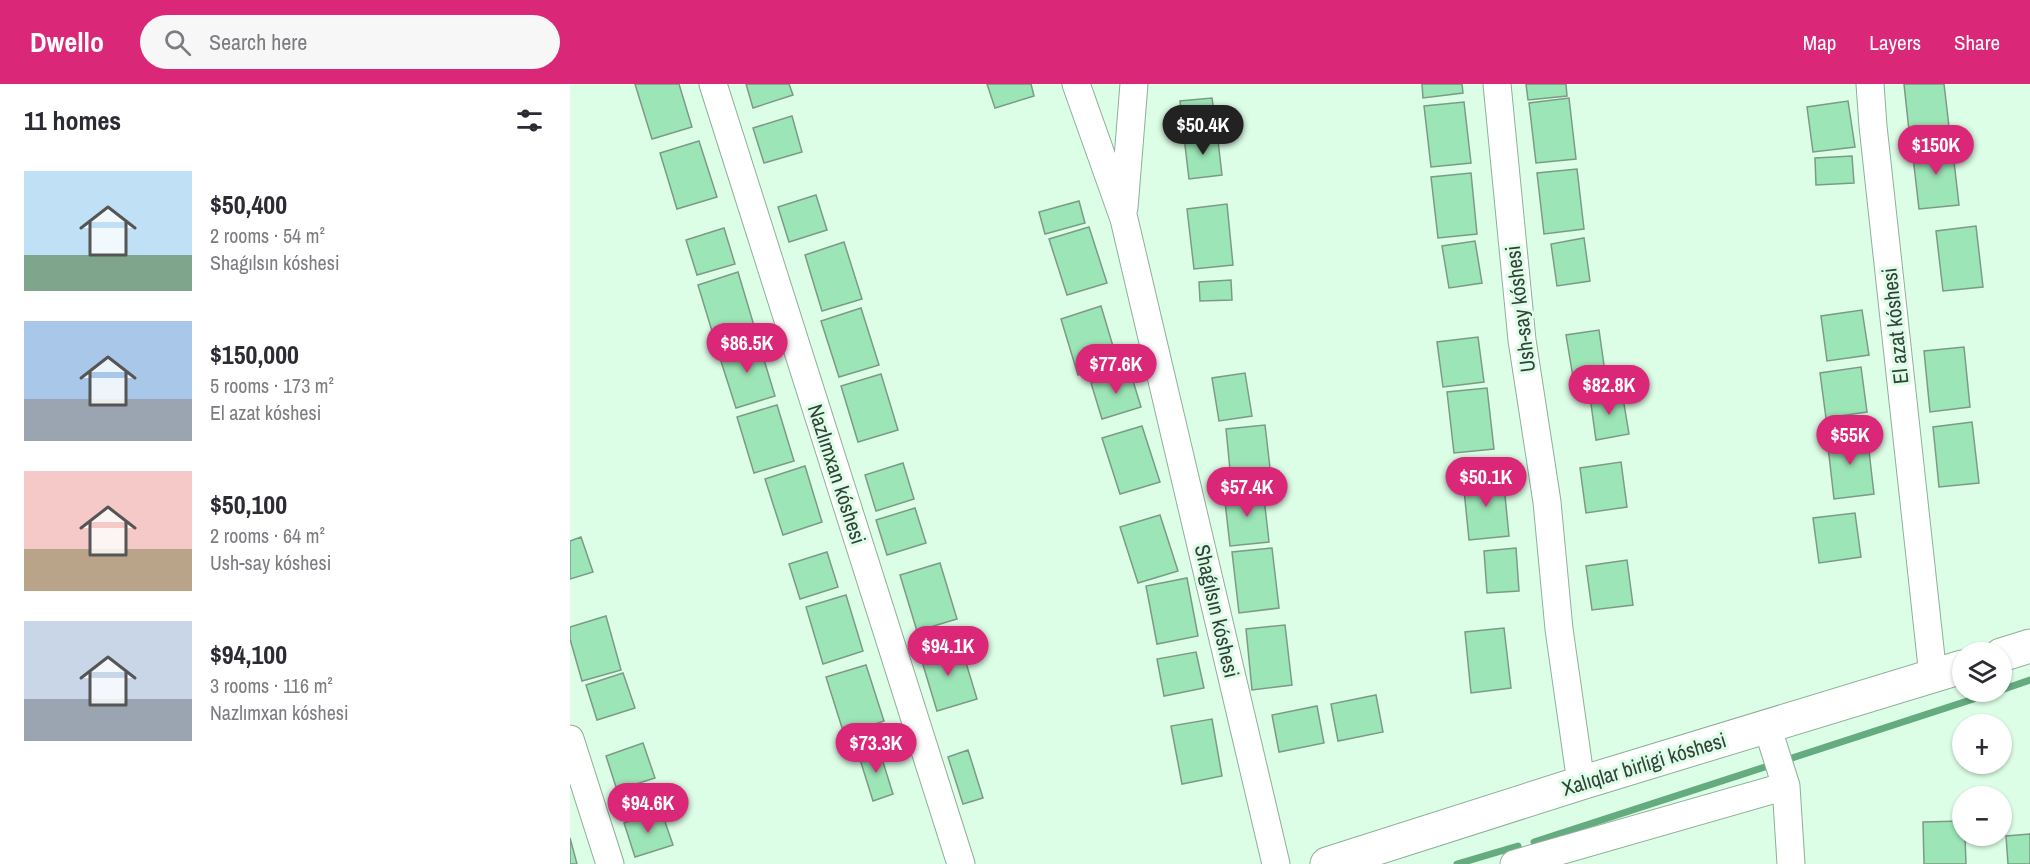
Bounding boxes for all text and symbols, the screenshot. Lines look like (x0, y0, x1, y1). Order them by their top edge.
search box (140, 15, 560, 69)
text: Dwello (30, 23, 104, 61)
icon: search (161, 26, 194, 59)
text: Search here (209, 27, 307, 57)
text: Map (1803, 28, 1836, 57)
text: Layers (1869, 28, 1921, 57)
text: Share (1954, 28, 2000, 57)
text: 11 homes (24, 103, 121, 138)
icon: filters (513, 104, 546, 137)
pin: $50.4K (1154, 105, 1252, 156)
text: $50.4K (1177, 111, 1229, 138)
pin: $150K (1894, 125, 1978, 176)
text: $150K (1912, 131, 1960, 158)
text: $50,400 (210, 187, 287, 222)
icon: home (72, 195, 144, 267)
text: 2 rooms · 54 m² (210, 222, 325, 249)
street label: Ush-say kóshesi (1498, 244, 1542, 374)
text: Shaǵılsın kóshesi (210, 249, 339, 276)
street label: El azat kóshesi (1874, 266, 1916, 386)
pin: $86.5K (698, 323, 796, 374)
text: $86.5K (721, 329, 773, 356)
text: $150,000 (210, 337, 299, 372)
pin: $77.6K (1067, 344, 1165, 395)
icon: home (72, 345, 144, 417)
text: $77.6K (1090, 350, 1142, 377)
pin: $82.8K (1560, 365, 1658, 416)
text: $82.8K (1583, 371, 1635, 398)
text: 5 rooms · 173 m² (210, 372, 334, 399)
text: El azat kóshesi (210, 399, 321, 426)
street label: Nazlımxan kóshesi (801, 400, 873, 548)
pin: $55K (1814, 415, 1886, 466)
text: $55K (1830, 421, 1870, 448)
pin: $50.1K (1437, 457, 1535, 508)
text: $50.1K (1460, 463, 1512, 490)
pin: $57.4K (1198, 467, 1296, 518)
text: $57.4K (1221, 473, 1273, 500)
text: $50,100 (210, 487, 287, 522)
icon: home (72, 495, 144, 567)
text: 2 rooms · 64 m² (210, 522, 325, 549)
street label: Shaǵılsın kóshesi (1188, 542, 1246, 680)
text: Ush-say kóshesi (210, 549, 331, 576)
pin: $94.1K (899, 626, 997, 677)
text: $94.1K (922, 632, 974, 659)
text: $94,100 (210, 637, 287, 672)
map controls (1952, 642, 2012, 846)
button: layers (1952, 642, 2012, 702)
icon: home (72, 645, 144, 717)
text: 3 rooms · 116 m² (210, 672, 333, 699)
text: Nazlımxan kóshesi (210, 699, 349, 726)
button: + (1952, 714, 2012, 774)
pin: $73.3K (827, 723, 925, 774)
street label: Xalıqlar birligi kóshesi (1558, 725, 1730, 803)
text: $73.3K (850, 729, 902, 756)
pin: $94.6K (599, 783, 697, 834)
button: − (1952, 786, 2012, 846)
text: $94.6K (622, 789, 674, 816)

